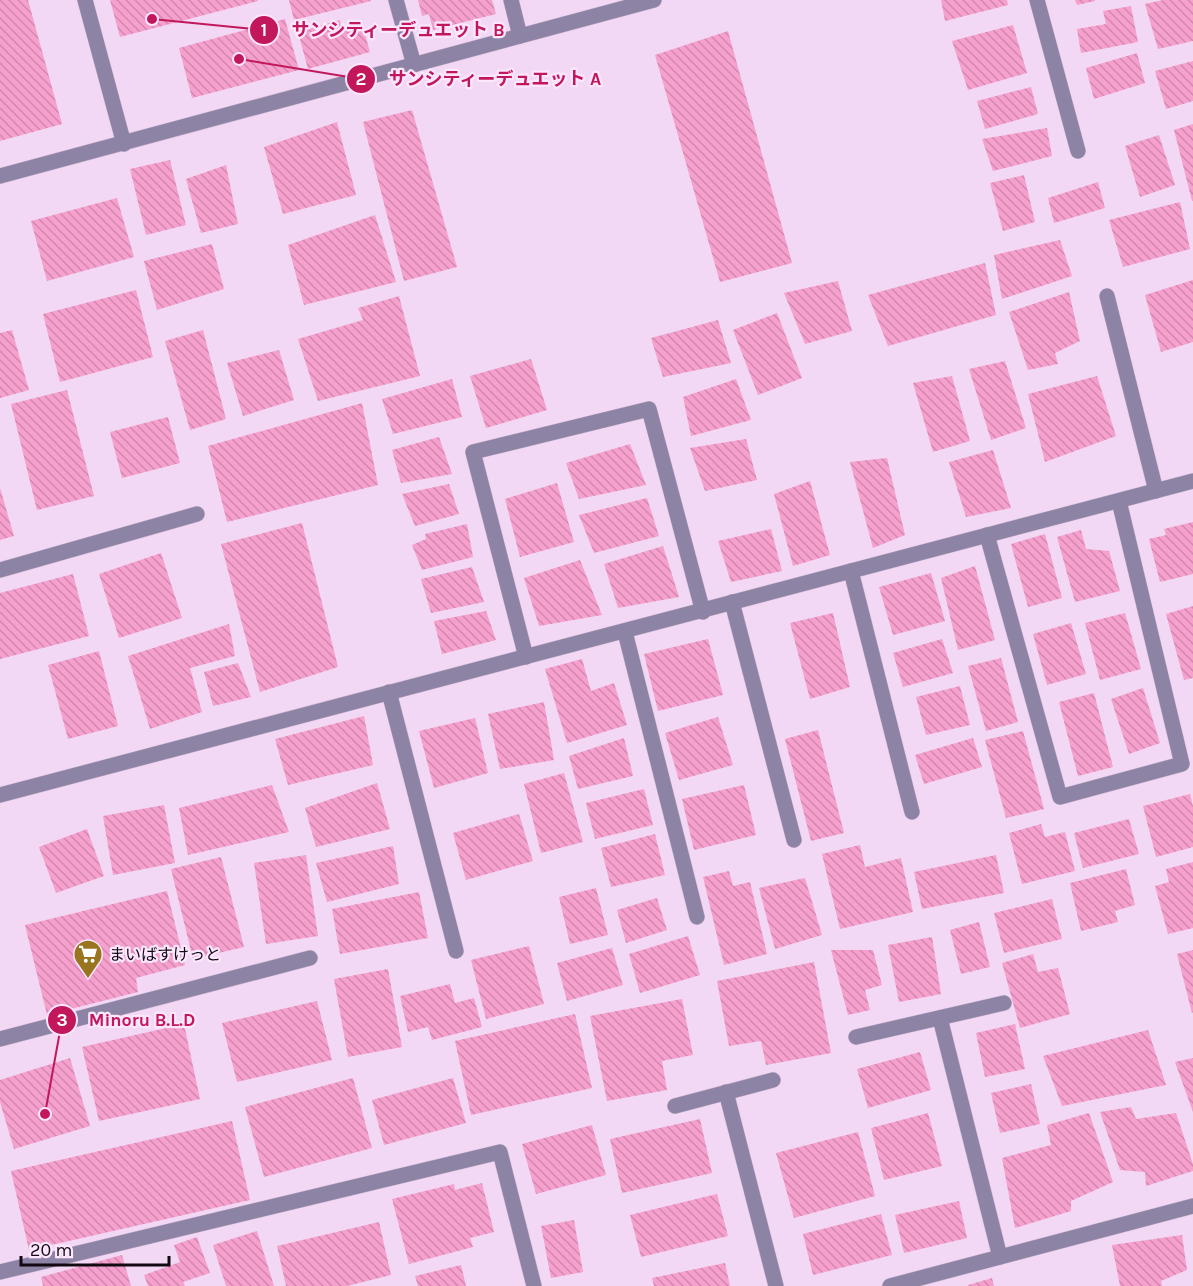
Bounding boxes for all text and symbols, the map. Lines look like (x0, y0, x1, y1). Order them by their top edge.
callout: サンシティーデュエット B (249, 12, 517, 48)
text: 1 (261, 19, 267, 41)
text: サンシティーデュエット B (291, 19, 505, 41)
callout: サンシティーデュエット A (346, 61, 614, 97)
text: 2 (356, 68, 366, 90)
text: サンシティーデュエット A (389, 68, 601, 90)
supermarket icon: まいばすけっと (72, 938, 104, 980)
place label: まいばすけっと (109, 945, 221, 964)
callout: Minoru B.L.D (47, 1002, 208, 1038)
text: 3 (56, 1009, 68, 1031)
text: Minoru B.L.D (89, 1009, 195, 1031)
scale bar (21, 1229, 170, 1267)
text: 20 m (30, 1239, 72, 1261)

